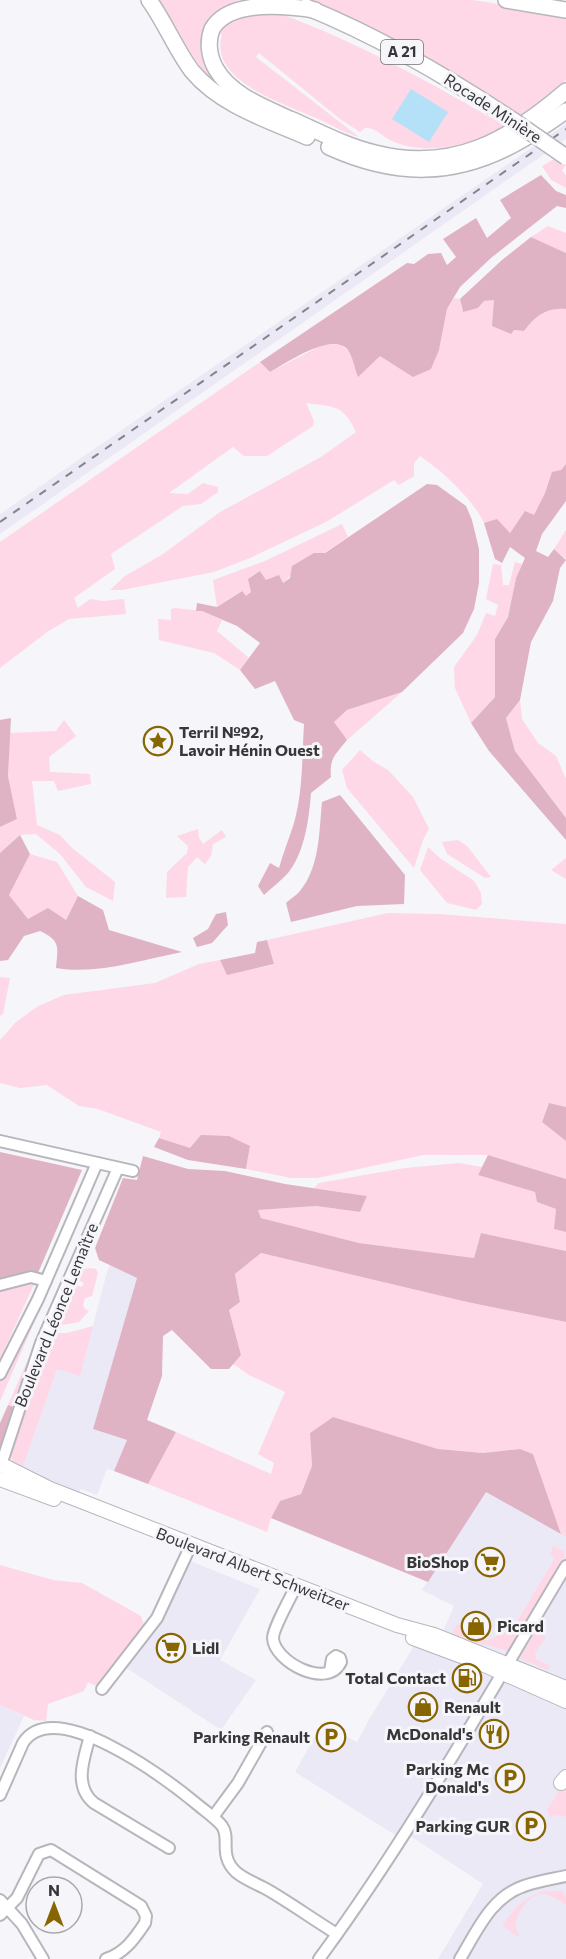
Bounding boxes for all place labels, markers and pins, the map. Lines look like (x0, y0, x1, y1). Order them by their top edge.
place label: Terril №92, Lavoir Hénin Ouest (179, 722, 320, 759)
place icon: Terril №92, Lavoir Hénin Ouest (142, 725, 174, 757)
supermarket icon: BioShop (474, 1546, 506, 1578)
place label: BioShop (406, 1552, 469, 1571)
shop icon: Picard (460, 1610, 492, 1642)
place label: Picard (497, 1616, 544, 1635)
supermarket icon: Lidl (155, 1632, 187, 1664)
place label: Lidl (192, 1638, 219, 1657)
fuel station icon: Total Contact (451, 1662, 483, 1694)
place label: Total Contact (345, 1668, 446, 1687)
shop icon: Renault (407, 1691, 439, 1723)
place label: Renault (444, 1697, 501, 1716)
restaurant icon: McDonald's (478, 1718, 510, 1750)
parking icon: Parking Renault (315, 1721, 347, 1753)
place label: McDonald's (386, 1724, 473, 1743)
place label: Parking Renault (193, 1727, 310, 1746)
place label: Parking Mc Donald's (406, 1759, 489, 1796)
parking icon: Parking Mc Donald's (494, 1762, 526, 1794)
parking icon: Parking GUR (515, 1810, 547, 1842)
place label: Parking GUR (415, 1816, 510, 1835)

